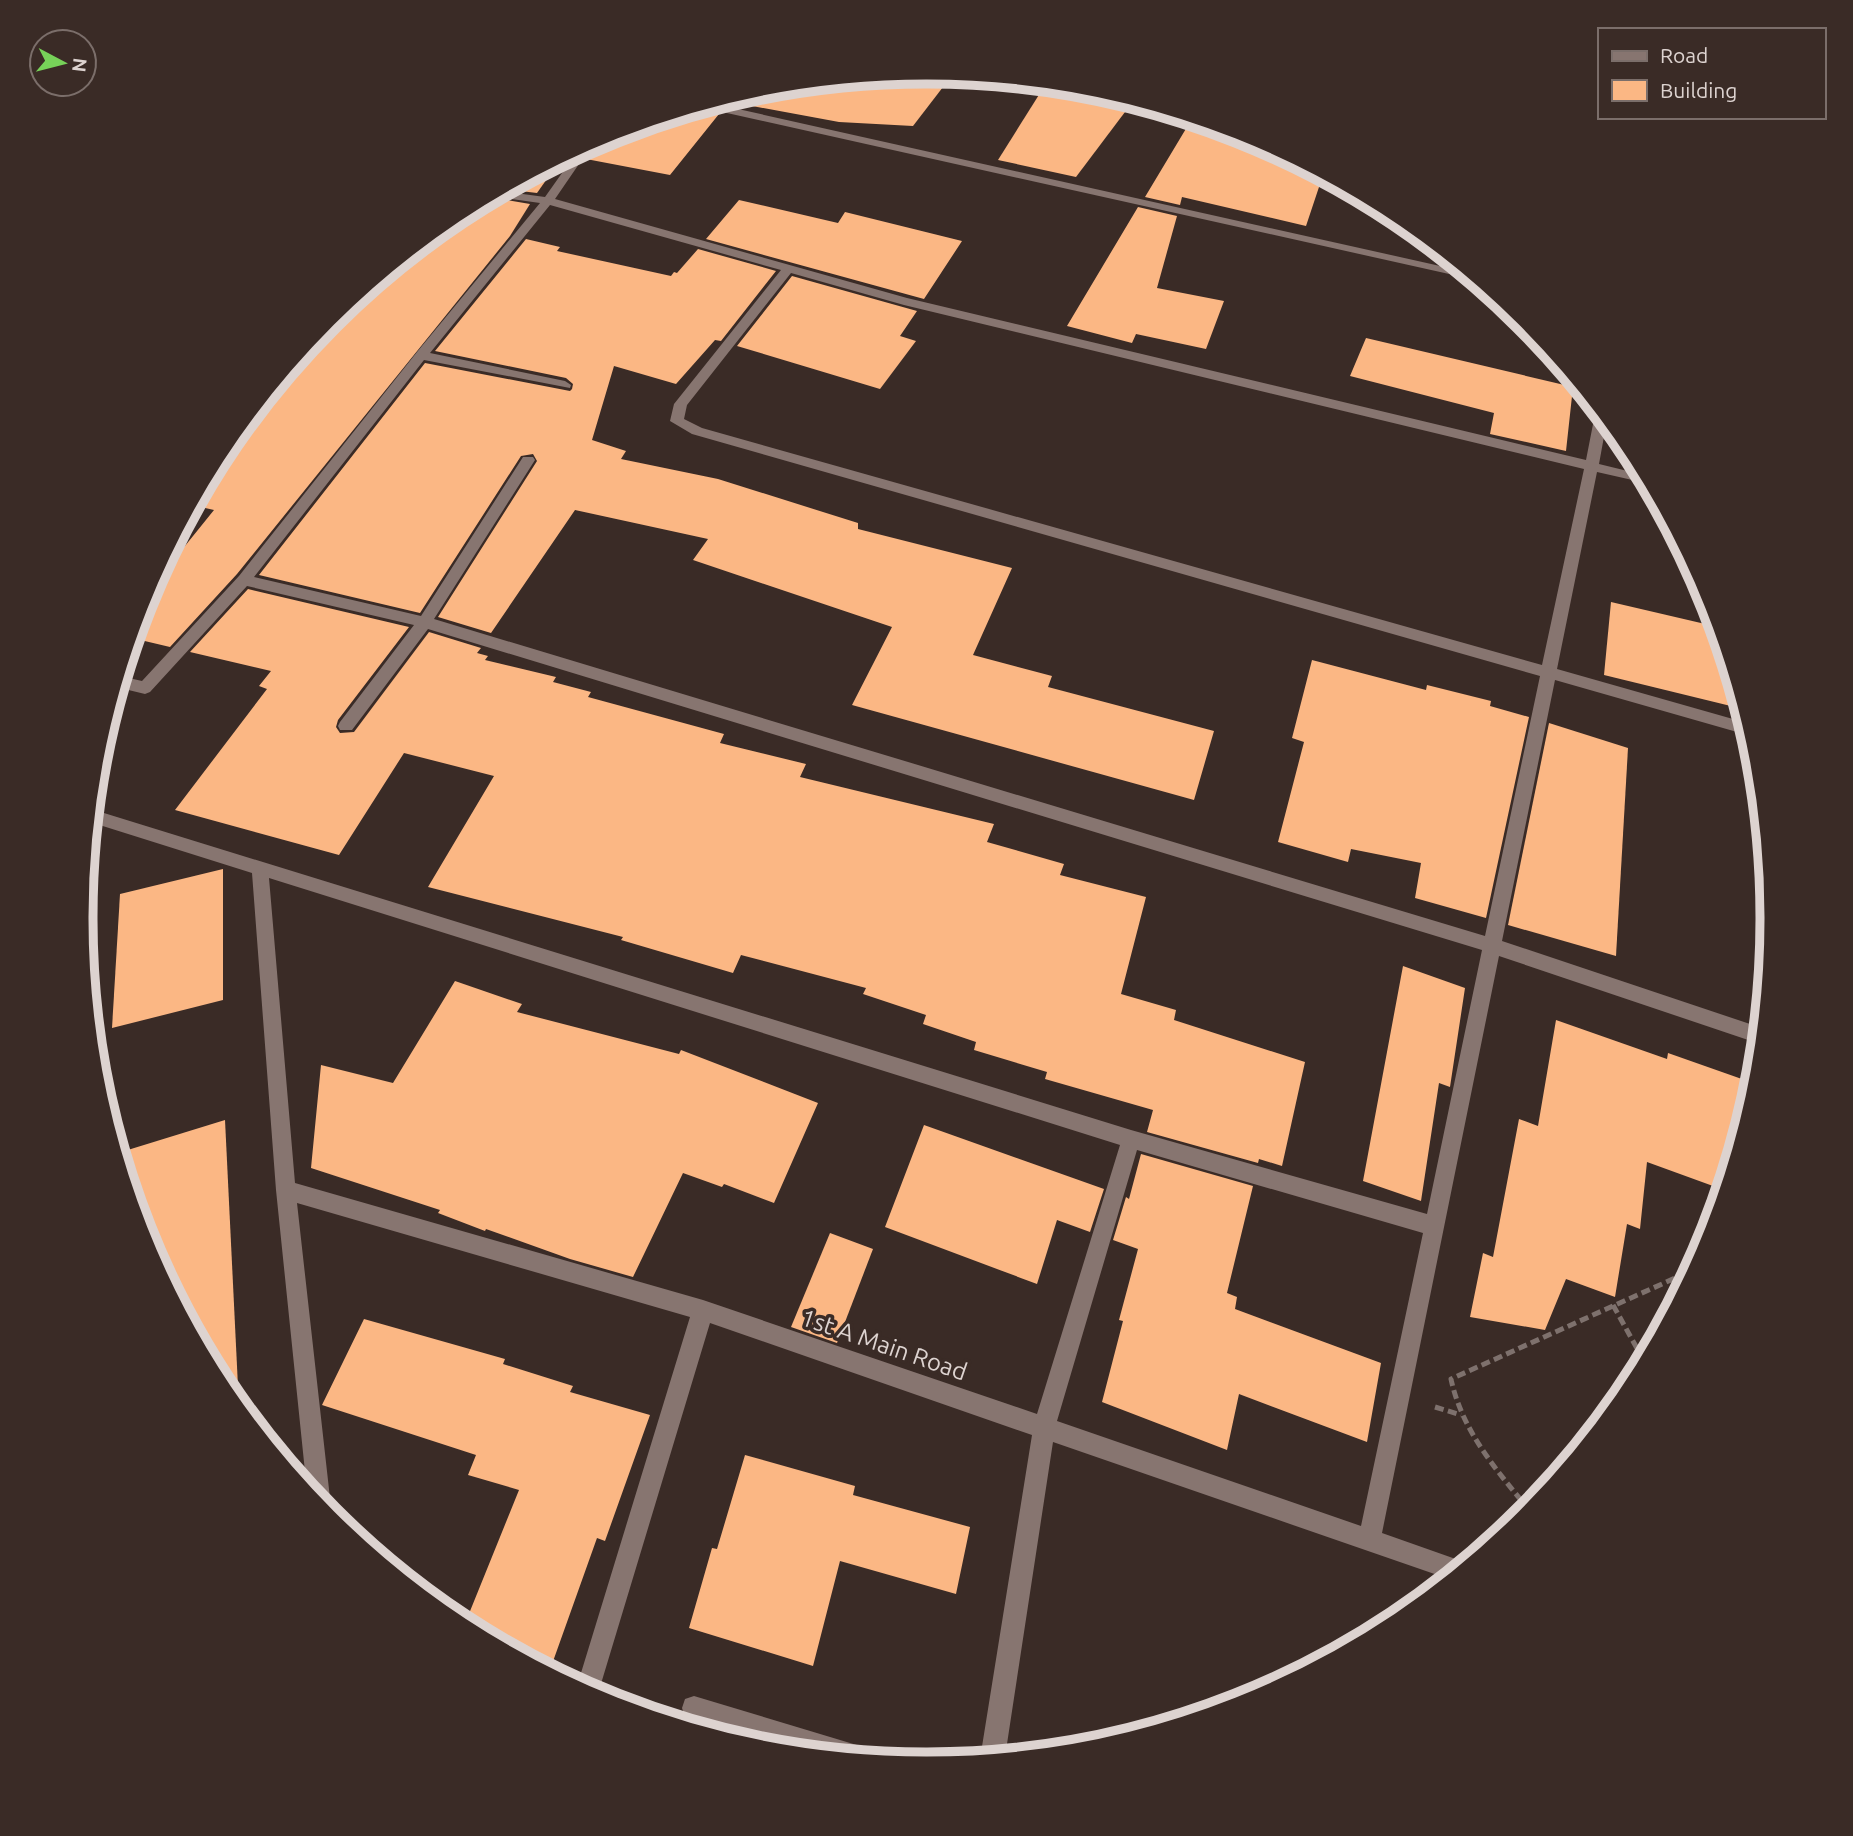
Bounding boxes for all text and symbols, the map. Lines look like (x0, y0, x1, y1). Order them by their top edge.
north arrow (28, 28, 98, 98)
legend (1598, 28, 1825, 119)
text: Road (1660, 43, 1708, 67)
text: N (68, 57, 92, 73)
text: Building (1660, 78, 1737, 102)
street label: 1st A Main Road (798, 1304, 971, 1386)

